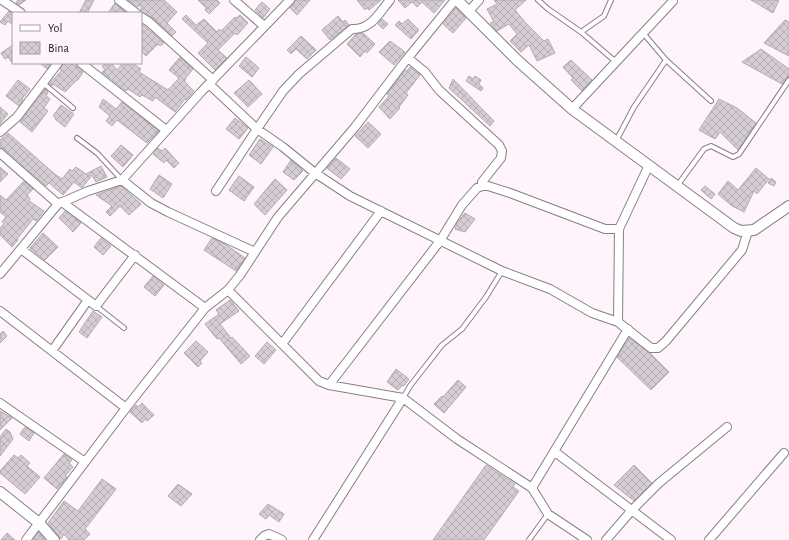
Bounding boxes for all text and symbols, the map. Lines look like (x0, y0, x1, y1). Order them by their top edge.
legend (12, 12, 142, 64)
text: Yol (48, 22, 62, 34)
text: Bina (48, 42, 70, 54)

